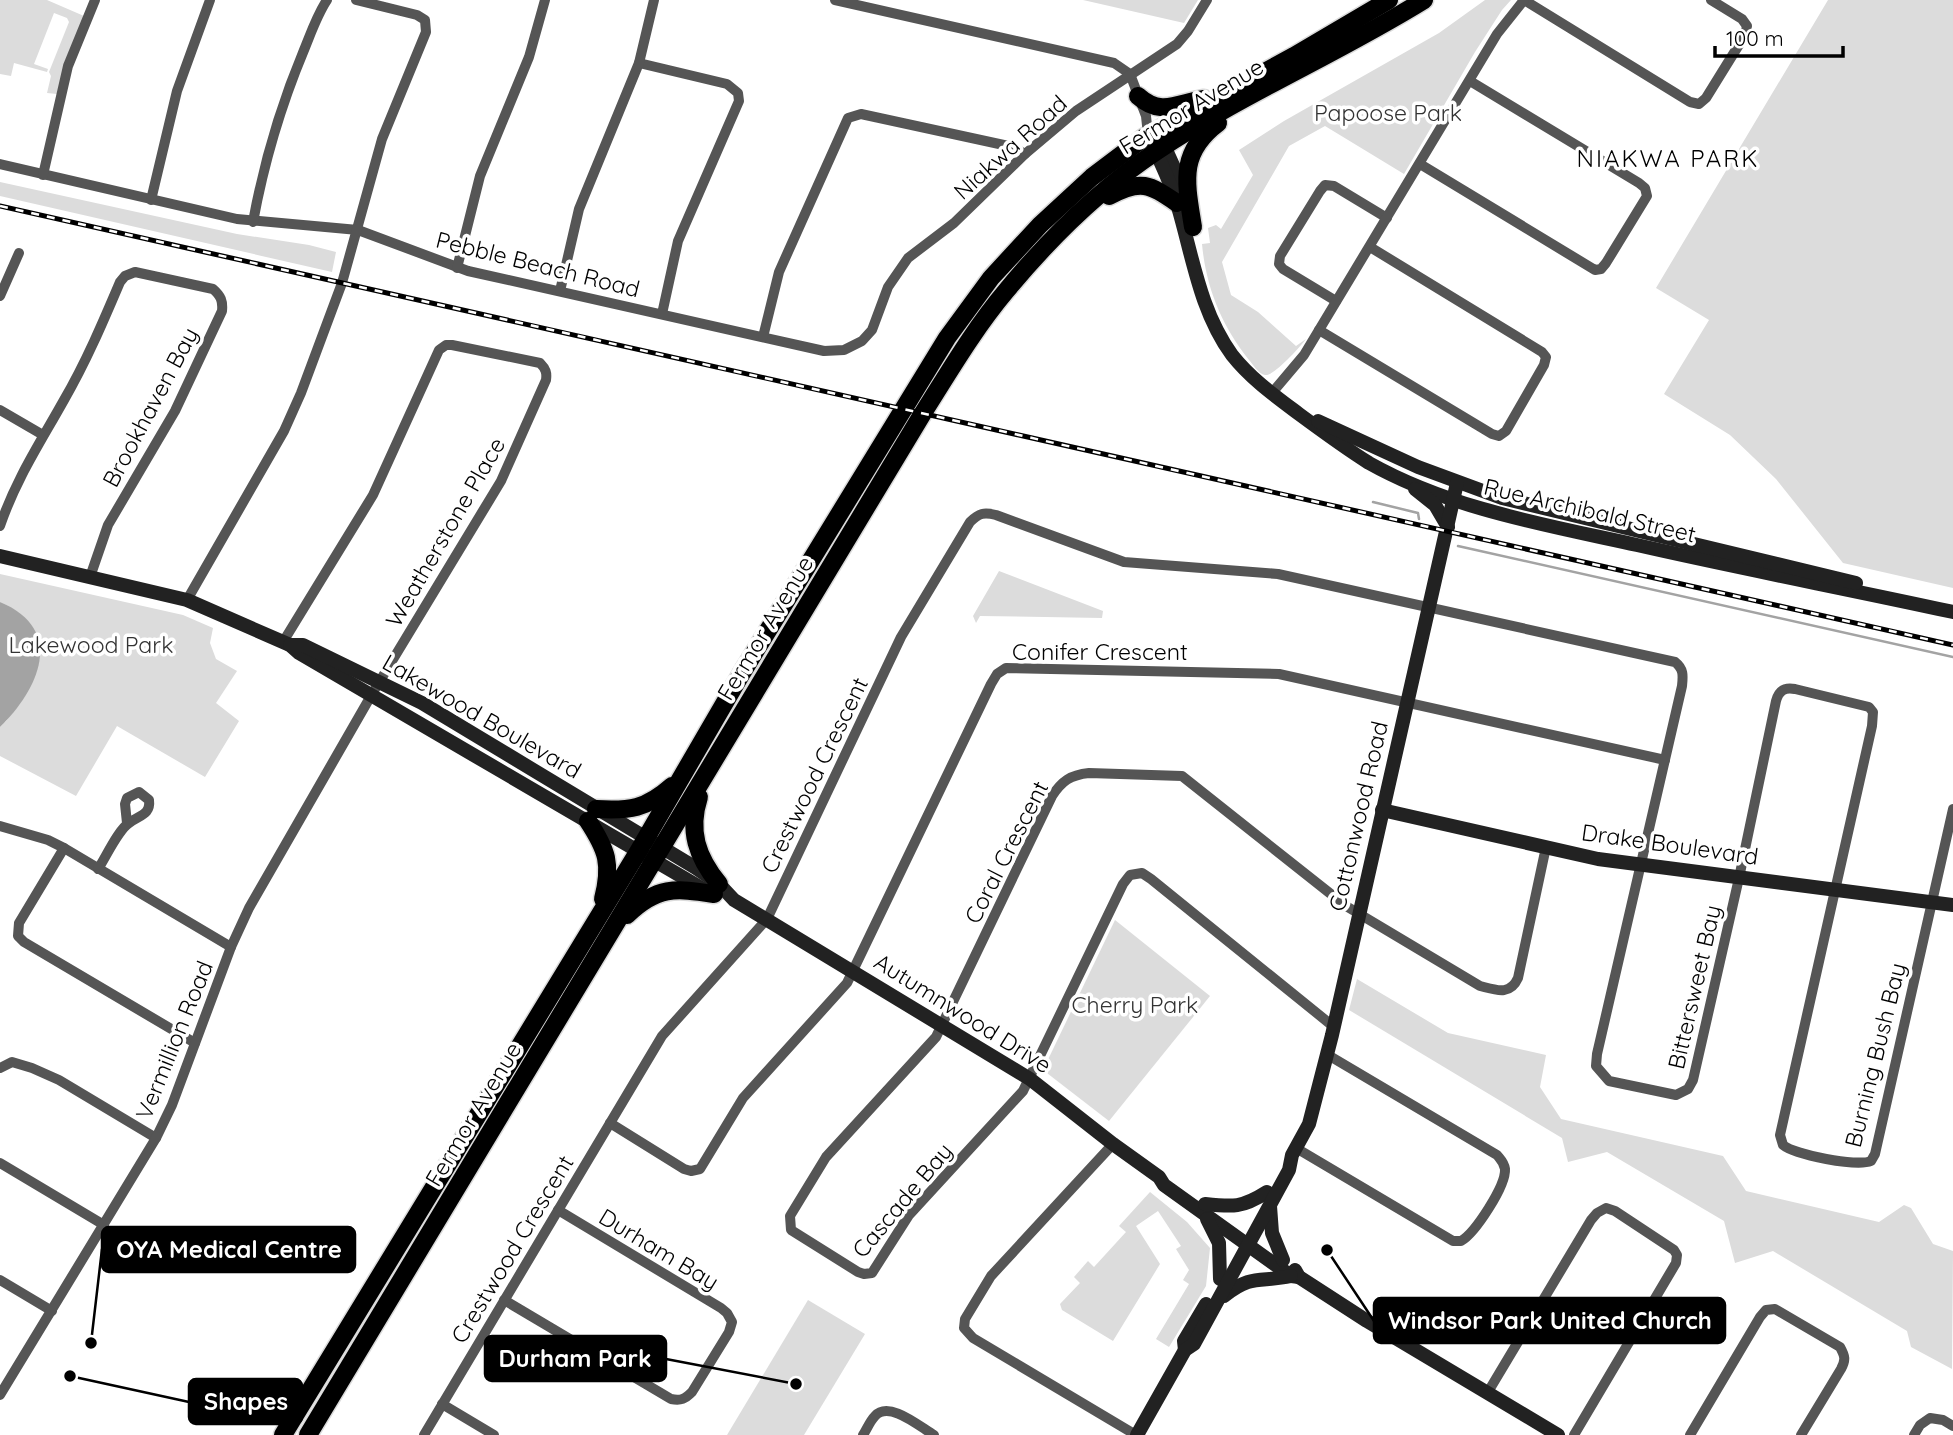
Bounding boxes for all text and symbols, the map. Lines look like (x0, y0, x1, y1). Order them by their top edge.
scale bar (1715, 14, 1843, 58)
text: 100 m (1726, 25, 1784, 51)
street label: Fermor Avenue (1114, 52, 1268, 160)
street label: Niakwa Road (947, 89, 1073, 205)
park label: Papoose Park (1314, 98, 1462, 127)
district label: NIAKWA PARK (1577, 143, 1759, 173)
street label: Pebble Beach Road (433, 225, 643, 303)
street label: Brookhaven Bay (96, 322, 204, 492)
street label: Weatherstone Place (379, 432, 511, 632)
street label: Rue Archibald Street (1481, 471, 1699, 549)
street label: Fermor Avenue (711, 551, 819, 705)
park label: Lakewood Park (9, 630, 173, 659)
street label: Conifer Crescent (1012, 637, 1188, 666)
street label: Lakewood Boulevard (378, 647, 586, 785)
street label: Crestwood Crescent (754, 672, 874, 878)
street label: Cottonwood Road (1322, 718, 1394, 914)
street label: Coral Crescent (958, 776, 1054, 928)
street label: Drake Boulevard (1580, 817, 1760, 871)
street label: Bittersweet Bay (1661, 902, 1727, 1072)
street label: Autumnwood Drive (869, 947, 1057, 1079)
street label: Vermillion Road (129, 956, 219, 1124)
street label: Burning Bush Bay (1838, 960, 1912, 1150)
park label: Cherry Park (1072, 990, 1198, 1019)
street label: Fermor Avenue (419, 1037, 527, 1191)
street label: Cascade Bay (846, 1137, 958, 1263)
street label: Crestwood Crescent (444, 1150, 580, 1348)
street label: Durham Bay (594, 1202, 724, 1296)
callout: OYA Medical Centre (102, 1227, 355, 1272)
text: OYA Medical Centre (116, 1234, 342, 1264)
callout: Windsor Park United Church (1374, 1298, 1725, 1343)
text: Windsor Park United Church (1388, 1305, 1712, 1335)
callout: Durham Park (485, 1336, 666, 1381)
text: Durham Park (498, 1343, 652, 1373)
callout: Shapes (189, 1379, 302, 1424)
text: Shapes (204, 1386, 288, 1416)

